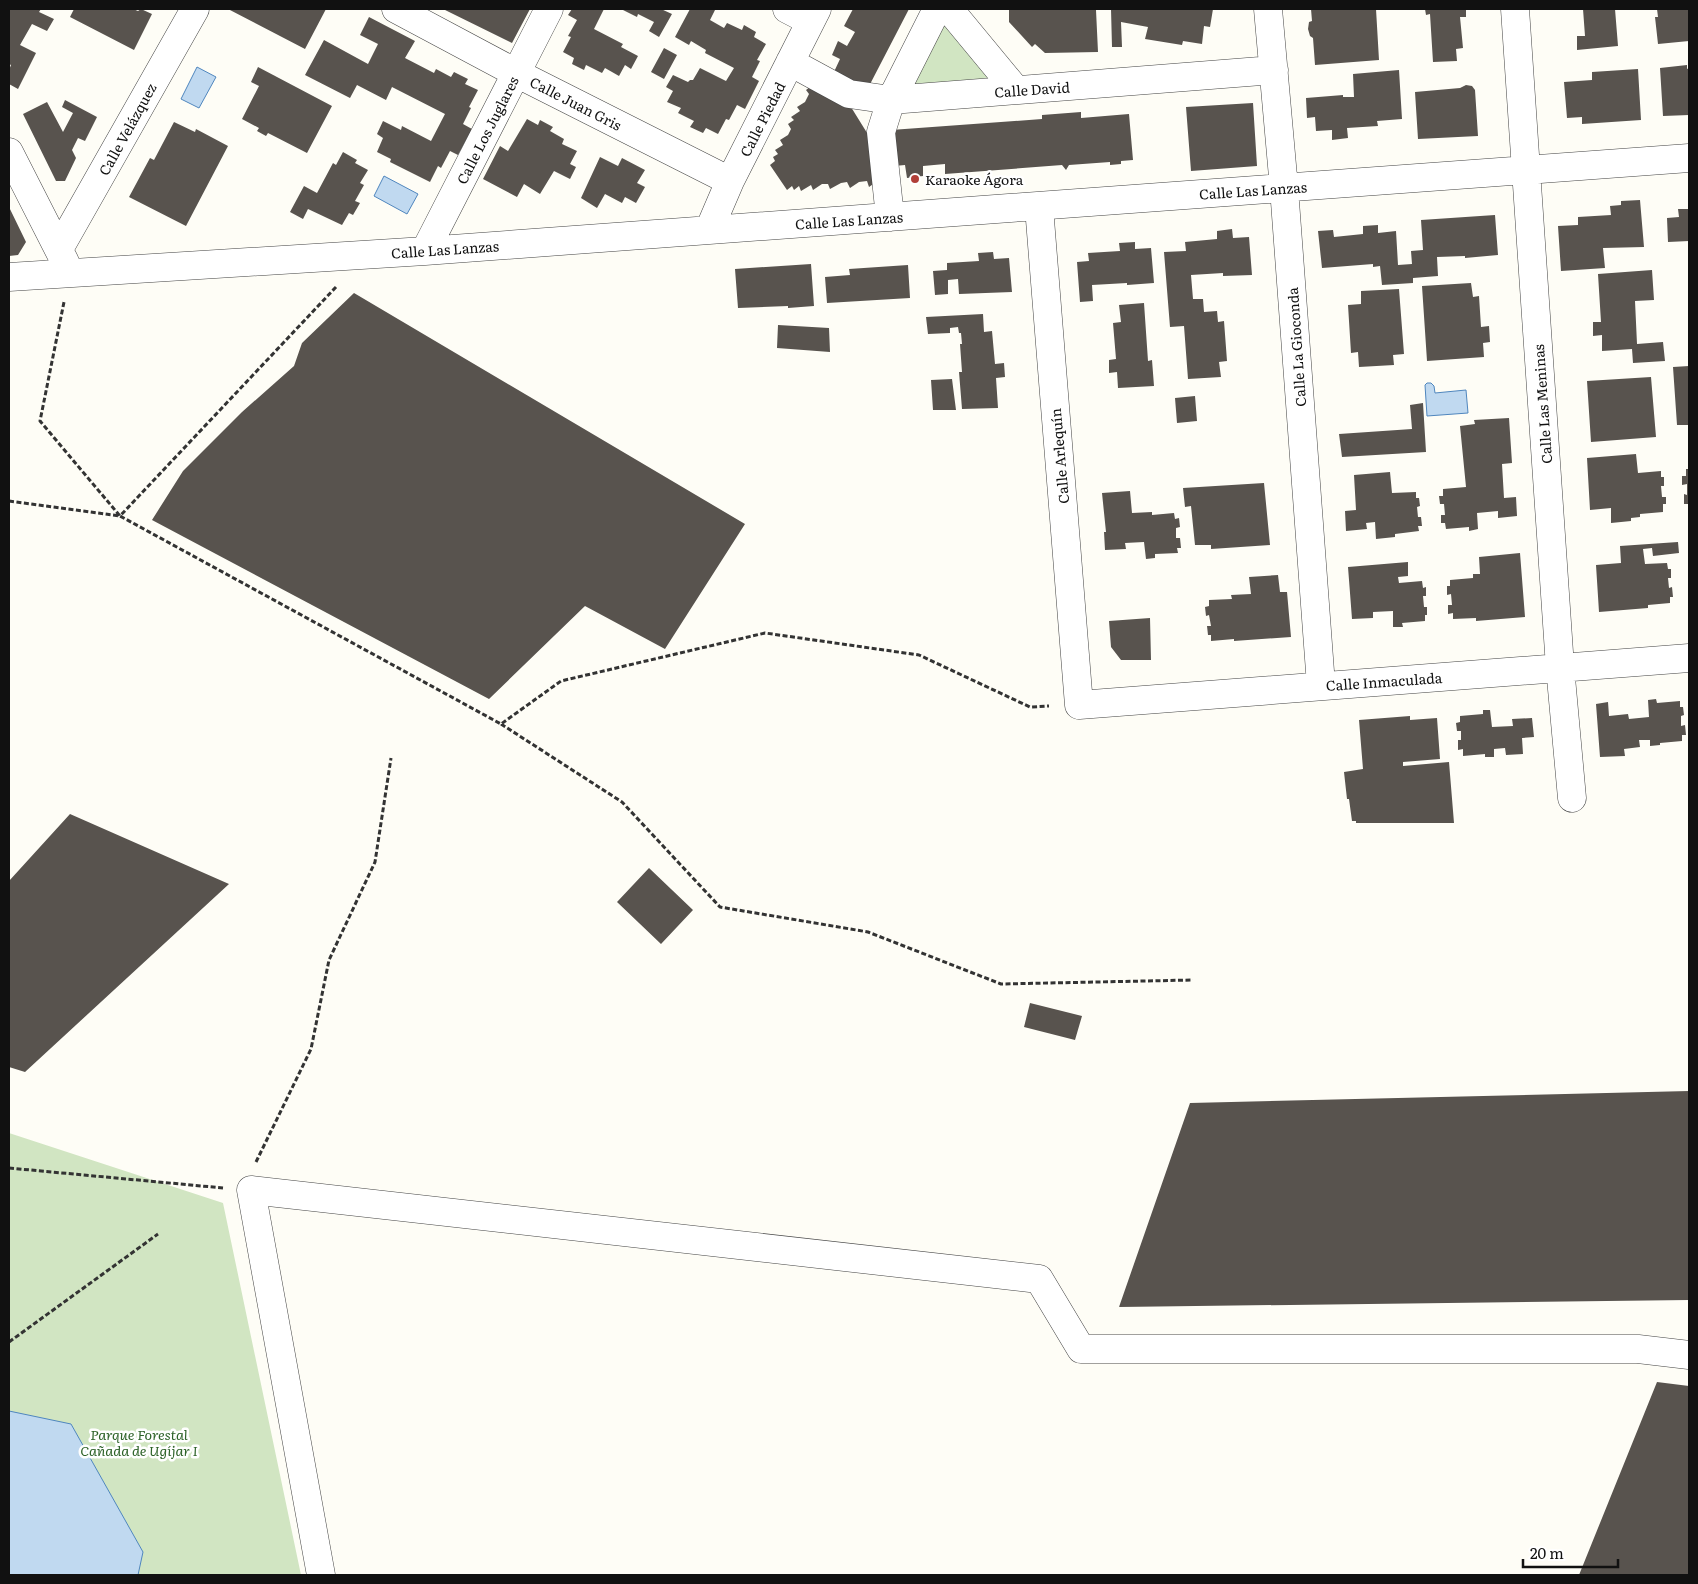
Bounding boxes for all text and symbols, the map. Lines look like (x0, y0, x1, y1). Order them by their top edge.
street label: Calle Juan Gris (527, 71, 625, 135)
street label: Calle Los Juglares (451, 73, 523, 187)
street label: Calle David (994, 76, 1071, 102)
street label: Calle Piedad (735, 78, 790, 160)
street label: Calle Velázquez (93, 79, 161, 179)
place label: Karaoke Ágora (925, 169, 1024, 189)
marker: Karaoke Ágora (909, 173, 921, 185)
street label: Calle Las Lanzas (1198, 176, 1308, 204)
street label: Calle Las Lanzas (794, 206, 904, 234)
street label: Calle Las Lanzas (390, 235, 500, 263)
street label: Calle La Gioconda (1282, 286, 1310, 407)
street label: Calle Las Meninas (1528, 344, 1556, 464)
street label: Calle Arlequín (1045, 407, 1073, 505)
street label: Calle Inmaculada (1325, 667, 1443, 695)
park label: Parque Forestal Cañada de Ugíjar I (80, 1424, 198, 1460)
scale bar (1523, 1536, 1618, 1568)
text: 20 m (1530, 1541, 1564, 1564)

